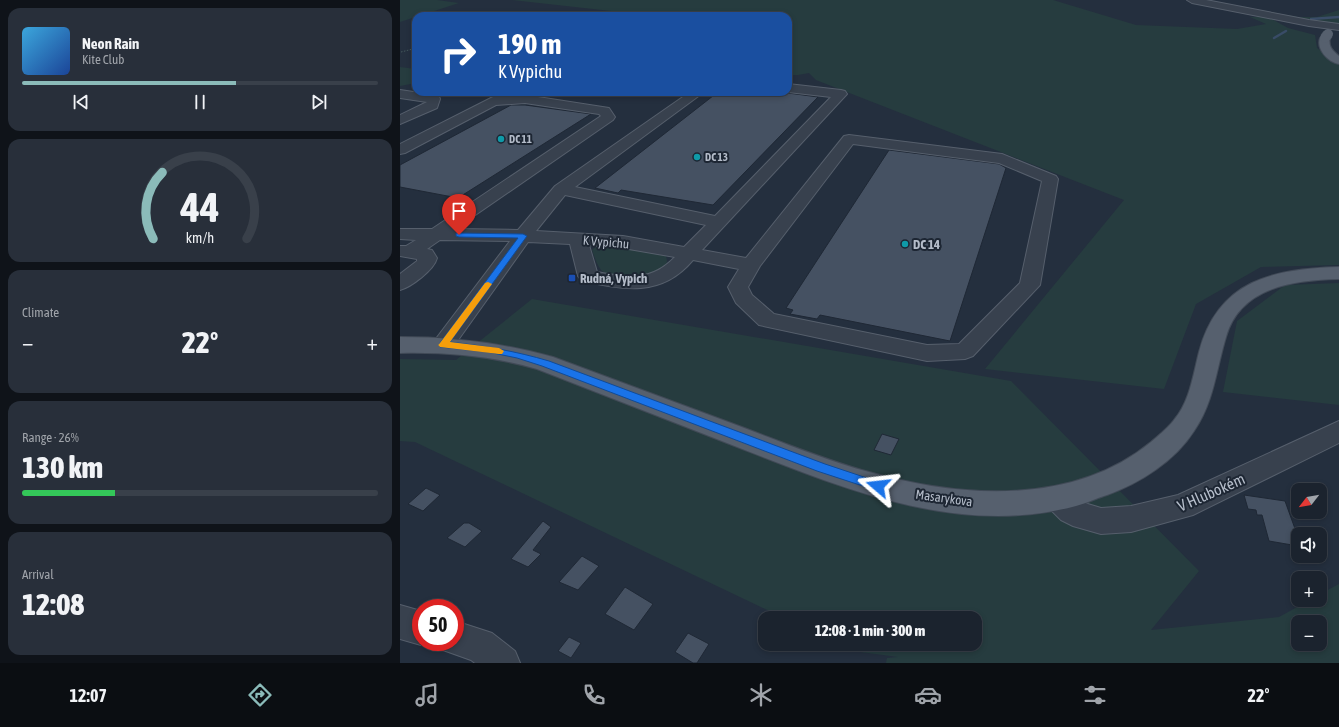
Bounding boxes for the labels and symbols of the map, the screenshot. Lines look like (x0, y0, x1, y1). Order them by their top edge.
place label: DC 11 (509, 133, 532, 145)
marker: DC 11 (496, 134, 506, 144)
place label: DC 13 (705, 151, 728, 163)
marker: DC 13 (692, 152, 702, 162)
pin (442, 194, 476, 235)
street label: K Vypichu (582, 233, 630, 251)
place label: DC 14 (913, 237, 940, 252)
marker: DC 14 (900, 239, 910, 249)
place label: Rudná, Vypich (580, 271, 647, 286)
marker: Rudná, Vypich (567, 273, 577, 283)
position arrow (857, 465, 899, 507)
street label: V Hlubokém (1174, 469, 1248, 515)
north arrow (1291, 483, 1327, 519)
street label: Masarykova (915, 487, 973, 509)
speed limit sign: 50 (412, 599, 464, 651)

